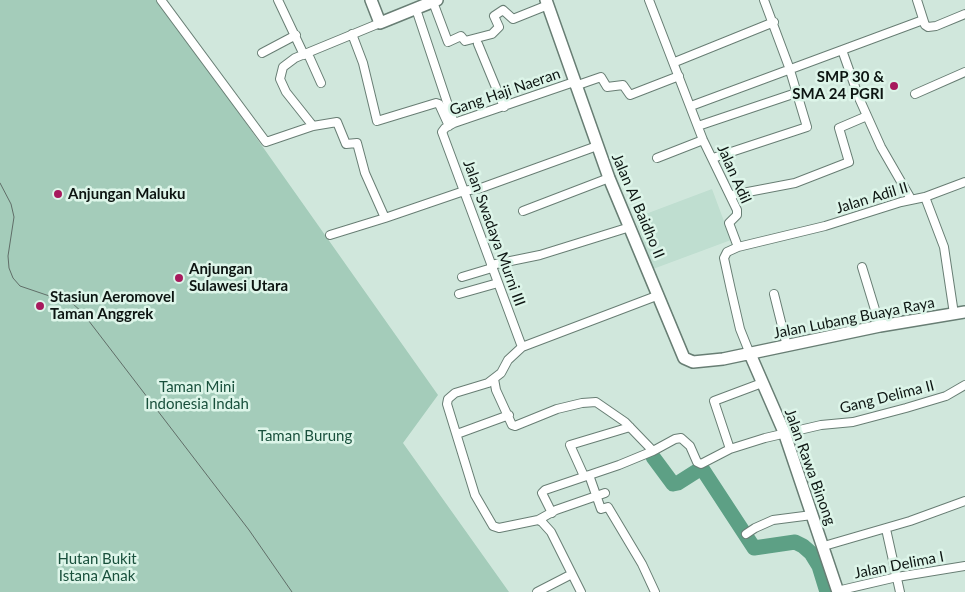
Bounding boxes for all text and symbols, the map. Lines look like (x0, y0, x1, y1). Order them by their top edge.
street label: Gang Haji Naeran (447, 65, 563, 119)
place label: SMP 30 & SMA 24 PGRI (792, 68, 884, 103)
marker: SMP 30 & SMA 24 PGRI (888, 80, 900, 92)
street label: Jalan Adil (713, 142, 755, 206)
street label: Jalan Al Baidho II (608, 151, 668, 261)
street label: Jalan Swadaya Murni III (459, 157, 529, 309)
street label: Jalan Adil II (834, 179, 910, 217)
place label: Anjungan Maluku (68, 185, 185, 203)
marker: Anjungan Maluku (52, 188, 64, 200)
place label: Anjungan Sulawesi Utara (189, 260, 288, 295)
marker: Anjungan Sulawesi Utara (173, 272, 185, 284)
place label: Stasiun Aeromovel Taman Anggrek (50, 288, 175, 323)
street label: Jalan Lubang Buaya Raya (772, 294, 936, 342)
marker: Stasiun Aeromovel Taman Anggrek (34, 300, 46, 312)
street label: Gang Delima II (838, 377, 936, 417)
park label: Taman Mini Indonesia Indah (145, 378, 249, 413)
street label: Jalan Rawa Binong (781, 406, 839, 528)
park label: Taman Burung (258, 427, 352, 445)
street label: Jalan Delima I (853, 547, 945, 583)
park label: Hutan Bukit Istana Anak (57, 550, 137, 585)

